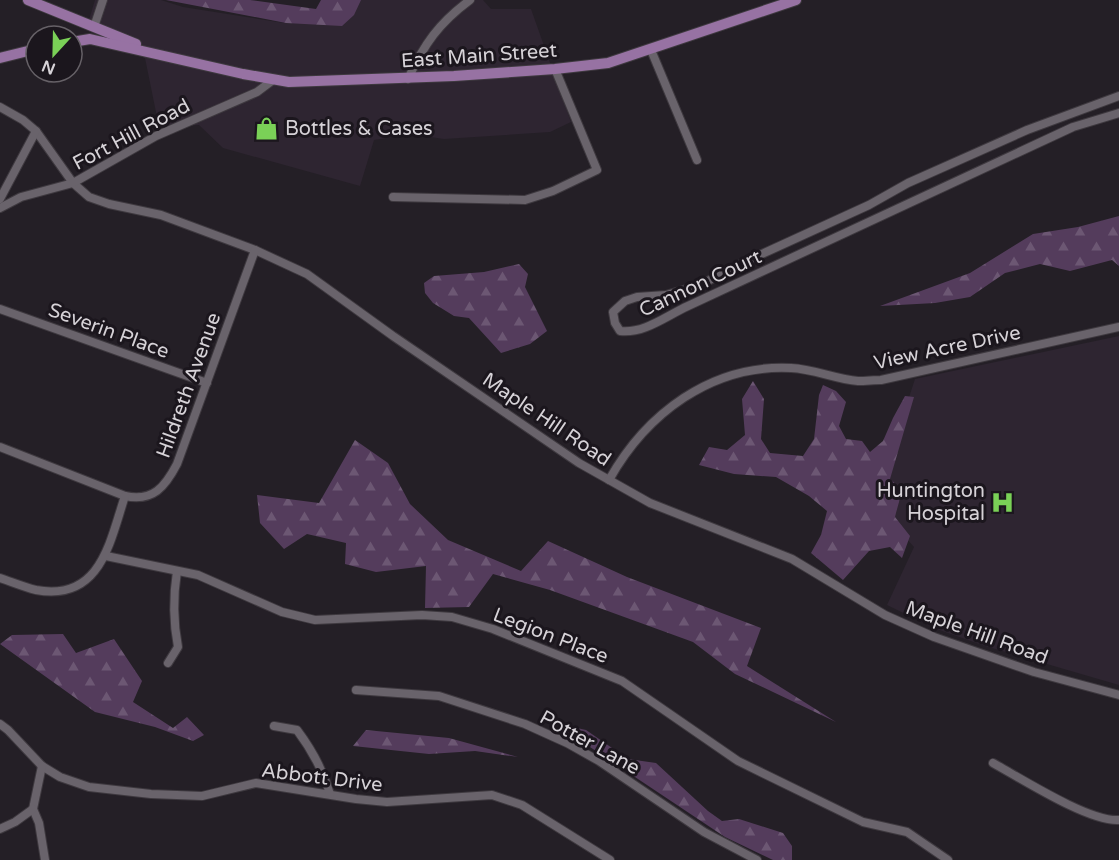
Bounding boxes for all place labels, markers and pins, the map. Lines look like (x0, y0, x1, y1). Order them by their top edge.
shop icon: Bottles & Cases (254, 115, 280, 141)
place label: Bottles & Cases (285, 117, 433, 141)
place label: Huntington Hospital (877, 479, 985, 526)
hospital icon: Huntington Hospital (990, 489, 1016, 515)

